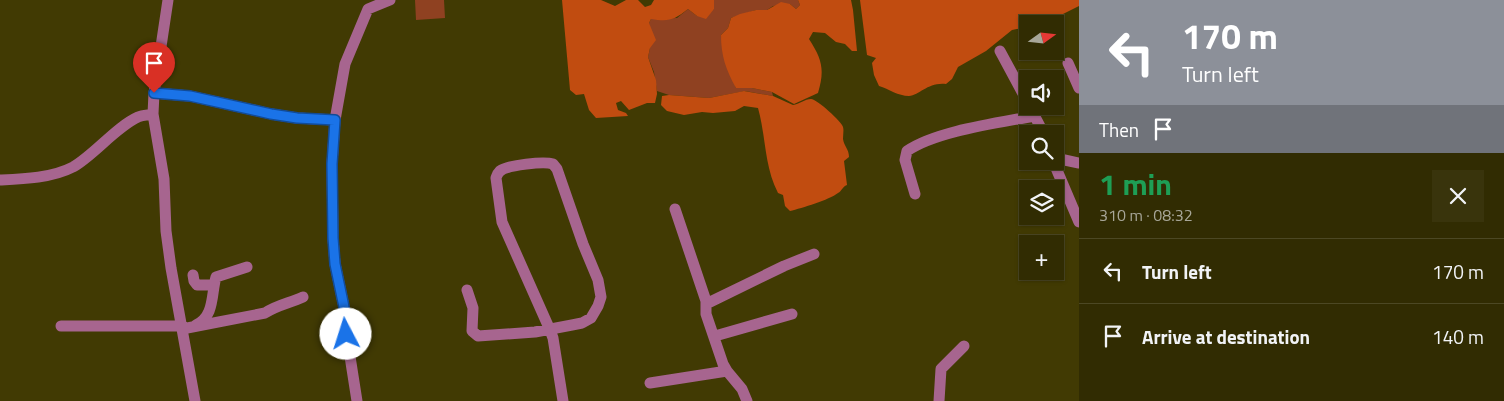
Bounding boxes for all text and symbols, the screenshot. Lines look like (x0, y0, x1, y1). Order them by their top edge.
text: 170 m (1182, 9, 1278, 63)
north arrow (1019, 15, 1064, 60)
map controls (1019, 15, 1064, 280)
icon: left (1099, 20, 1164, 85)
pin (133, 42, 175, 93)
icon: arrive (140, 49, 168, 77)
text: Turn left (1182, 57, 1259, 91)
button: sound (1019, 70, 1064, 115)
text: Then (1099, 115, 1139, 144)
icon: arrive (1149, 115, 1177, 143)
button: search (1019, 125, 1064, 170)
text: 1 min (1099, 161, 1172, 207)
button: close (1432, 170, 1484, 222)
button: layers (1019, 180, 1064, 225)
text: 310 m · 08:32 (1099, 203, 1193, 227)
button: + (1019, 235, 1064, 280)
icon: left (1099, 257, 1127, 285)
text: Turn left (1142, 257, 1212, 286)
text: 170 m (1432, 257, 1484, 286)
position arrow (319, 307, 371, 359)
icon: arrive (1099, 322, 1127, 350)
text: Arrive at destination (1142, 322, 1310, 351)
text: 140 m (1432, 322, 1484, 351)

